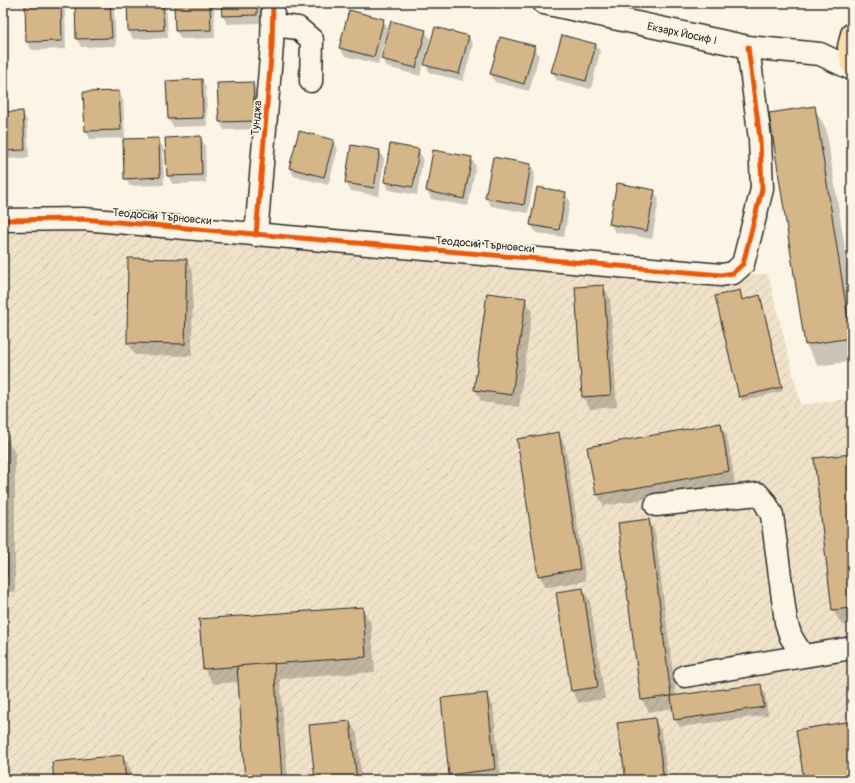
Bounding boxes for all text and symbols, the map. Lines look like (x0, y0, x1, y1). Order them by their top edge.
street label: Екзарх Йосиф I (646, 20, 718, 47)
street label: Тунджа (248, 100, 265, 136)
street label: Теодосий Търновски (112, 206, 212, 227)
street label: Теодосий Търновски (435, 234, 535, 255)

